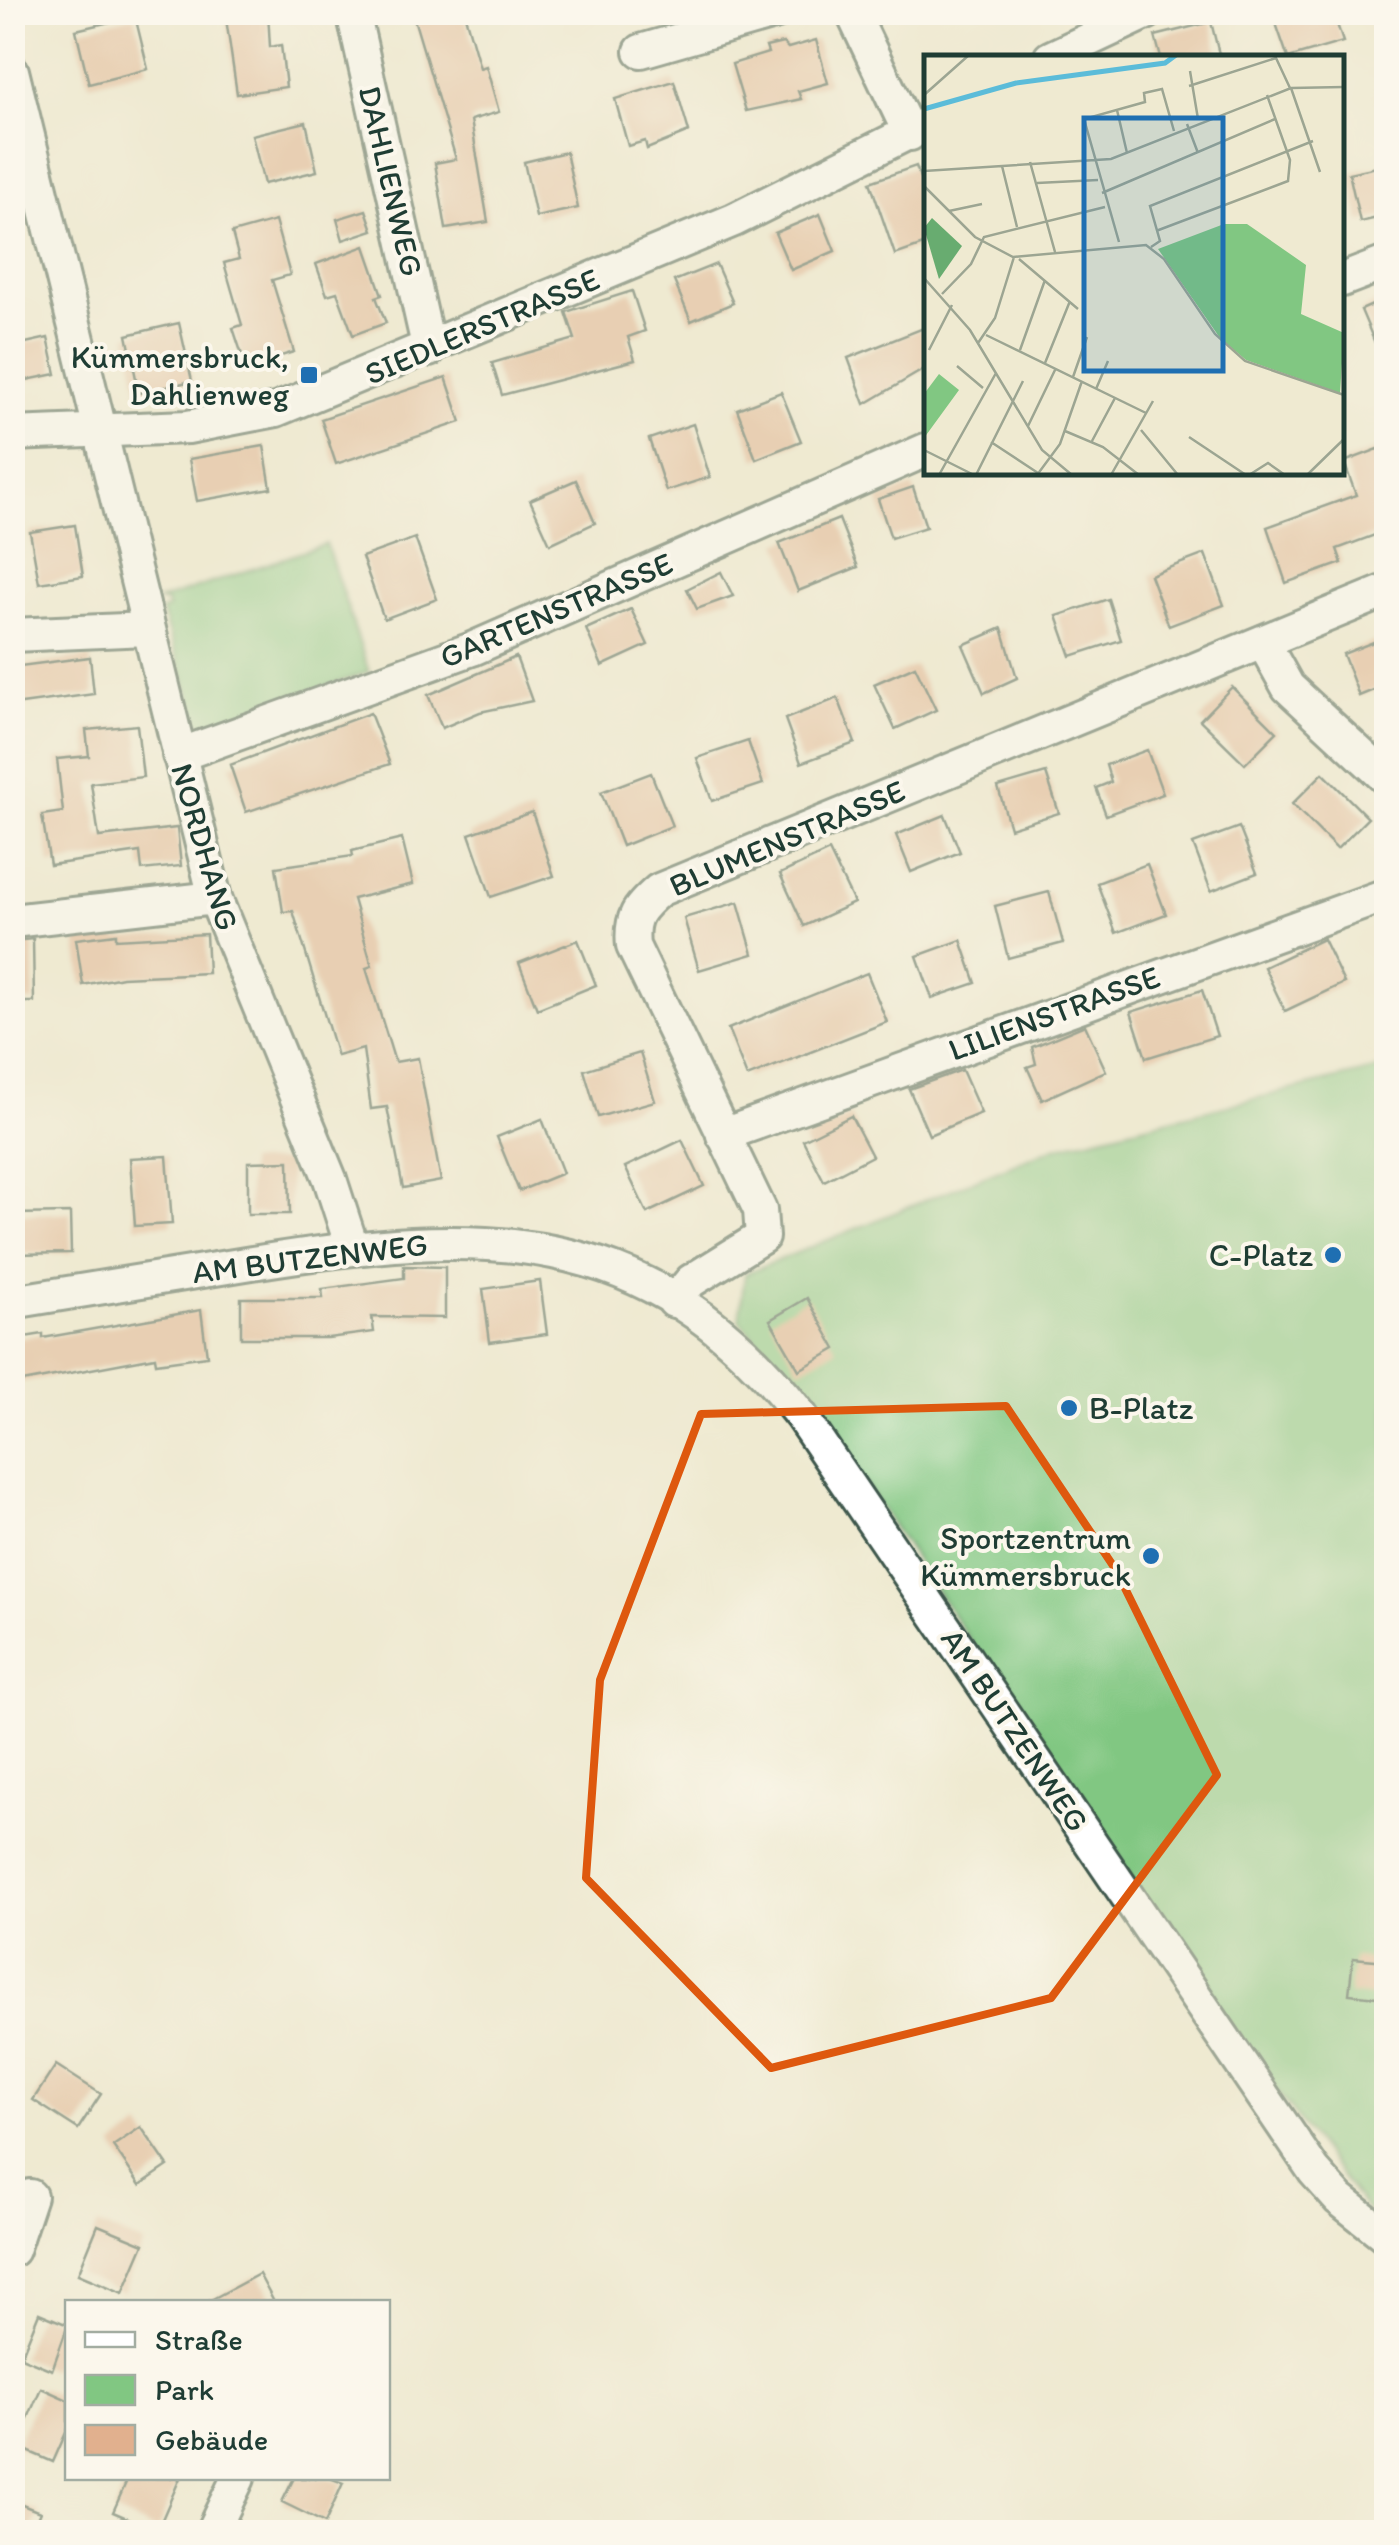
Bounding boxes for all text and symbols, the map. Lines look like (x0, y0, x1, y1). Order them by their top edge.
inset map (924, 55, 1344, 475)
street label: DAHLIENWEG (351, 82, 431, 280)
street label: SIEDLERSTRASSE (359, 259, 605, 393)
place label: Kümmersbruck, Dahlienweg (71, 338, 290, 413)
marker: Kümmersbruck, Dahlienweg (298, 364, 320, 386)
street label: GARTENSTRASSE (434, 544, 678, 676)
street label: NORDHANG (163, 759, 247, 935)
street label: BLUMENSTRASSE (664, 771, 910, 905)
street label: LILIENSTRASSE (943, 957, 1165, 1069)
street label: AM BUTZENWEG (190, 1225, 430, 1291)
place label: C-Platz (1209, 1236, 1313, 1274)
marker: C-Platz (1322, 1244, 1344, 1266)
place label: B-Platz (1089, 1389, 1193, 1427)
marker: B-Platz (1058, 1397, 1080, 1419)
place label: Sportzentrum Kümmersbruck (920, 1519, 1131, 1594)
marker: Sportzentrum Kümmersbruck (1140, 1545, 1162, 1567)
street label: AM BUTZENWEG (933, 1621, 1097, 1839)
legend (65, 2300, 390, 2480)
text: Straße (155, 2321, 243, 2358)
text: Park (155, 2371, 214, 2408)
text: Gebäude (155, 2421, 268, 2458)

